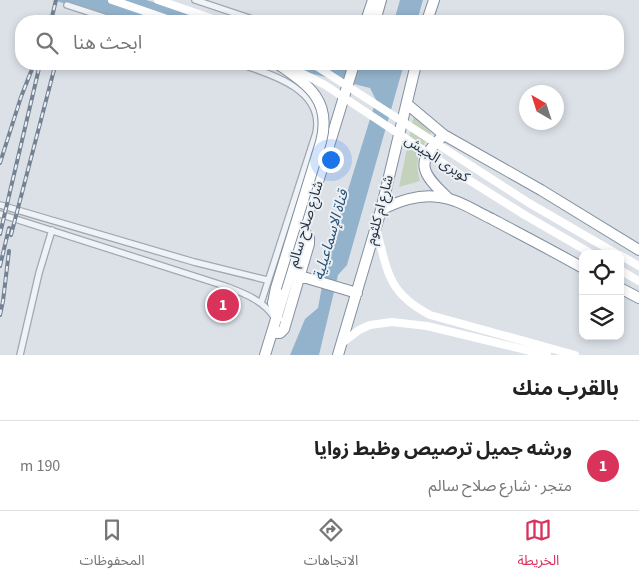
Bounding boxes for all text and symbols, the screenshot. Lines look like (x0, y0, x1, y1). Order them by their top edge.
search box (15, 15, 624, 70)
icon: search (33, 29, 61, 57)
text: ابحث هنا (73, 30, 142, 57)
north arrow (519, 85, 564, 130)
street label: كوبرى الجيش (401, 130, 474, 188)
your location (318, 147, 344, 173)
street label: شارع ام كلثوم (361, 173, 399, 247)
street label: شارع صلاح سالم (283, 178, 329, 270)
water label: قناة الإسماعيلية (308, 186, 354, 283)
map controls (579, 250, 624, 340)
button: locate (579, 250, 624, 295)
pin: 1 (207, 286, 239, 324)
button: layers (579, 295, 624, 340)
text: بالقرب منك (512, 373, 619, 403)
text: ورشه جميل ترصيص وظبط زوايا (314, 436, 572, 463)
text: 190 m (20, 455, 60, 477)
text: 1 (599, 455, 607, 477)
text: متجر · شارع صلاح سالم (429, 475, 572, 497)
tab: المحفوظات (80, 516, 145, 575)
tab: الاتجاهات (304, 516, 358, 575)
tab: الخريطة (517, 516, 559, 575)

